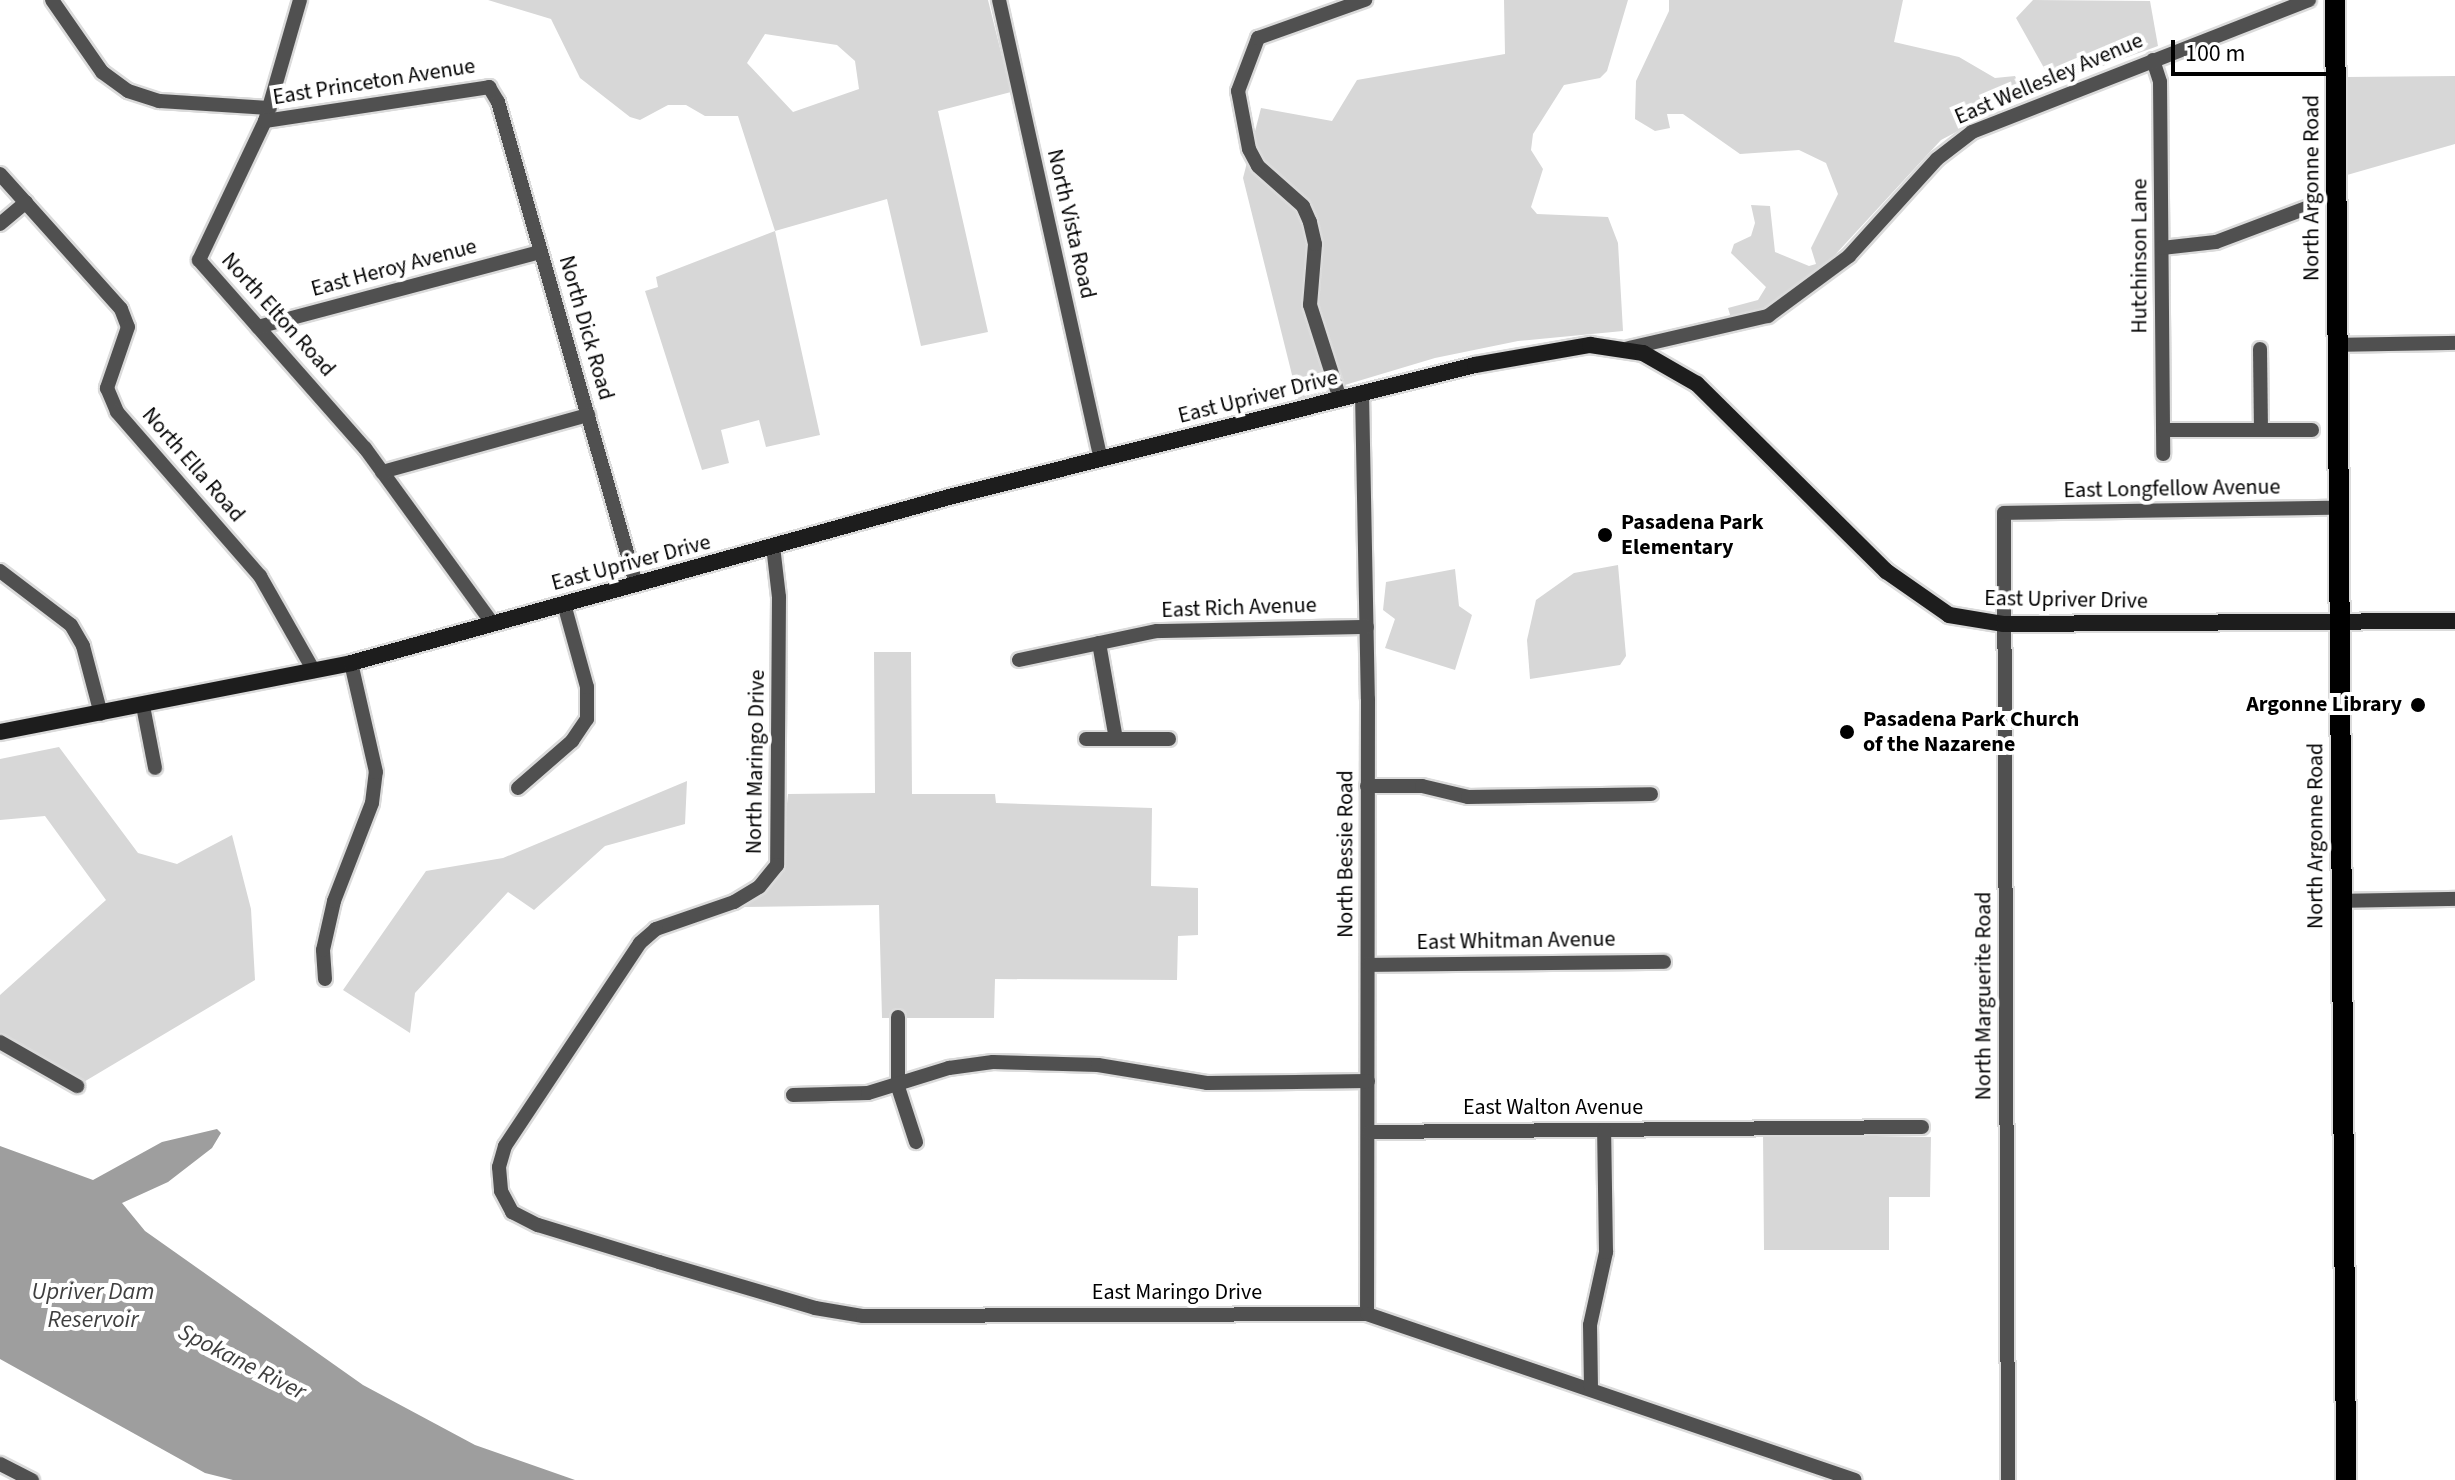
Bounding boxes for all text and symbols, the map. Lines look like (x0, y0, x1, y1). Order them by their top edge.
scale bar (2175, 24, 2341, 74)
street label: East Wellesley Avenue (1951, 27, 2147, 131)
text: 100 m (2185, 36, 2245, 71)
street label: East Princeton Avenue (271, 53, 477, 111)
street label: North Argonne Road (2299, 95, 2325, 281)
street label: North Vista Road (1041, 147, 1101, 301)
street label: Hutchinson Lane (2127, 178, 2153, 334)
street label: East Heroy Avenue (308, 233, 480, 303)
street label: North Elton Road (215, 248, 341, 382)
street label: North Dick Road (553, 253, 619, 403)
street label: East Upriver Drive (1175, 364, 1341, 430)
street label: North Ella Road (136, 402, 250, 528)
street label: East Longfellow Avenue (2063, 474, 2281, 504)
place label: Pasadena Park Elementary (1621, 509, 1764, 560)
marker: Pasadena Park Elementary (1596, 526, 1614, 544)
street label: East Upriver Drive (549, 529, 713, 597)
street label: East Upriver Drive (1984, 585, 2148, 615)
street label: East Rich Avenue (1161, 592, 1317, 624)
street label: North Maringo Drive (741, 670, 771, 854)
place label: Argonne Library (2246, 692, 2402, 718)
marker: Argonne Library (2409, 696, 2427, 714)
place label: Pasadena Park Church of the Nazarene (1863, 706, 2079, 758)
marker: Pasadena Park Church of the Nazarene (1838, 723, 1856, 741)
street label: North Argonne Road (2303, 743, 2329, 929)
street label: North Bessie Road (1333, 770, 1359, 938)
street label: North Marguerite Road (1971, 892, 1997, 1100)
street label: East Whitman Avenue (1416, 926, 1616, 956)
street label: East Walton Avenue (1463, 1095, 1643, 1121)
water label: Upriver Dam Reservoir (31, 1278, 155, 1334)
street label: East Maringo Drive (1092, 1280, 1262, 1306)
water label: Spokane River (173, 1318, 311, 1406)

